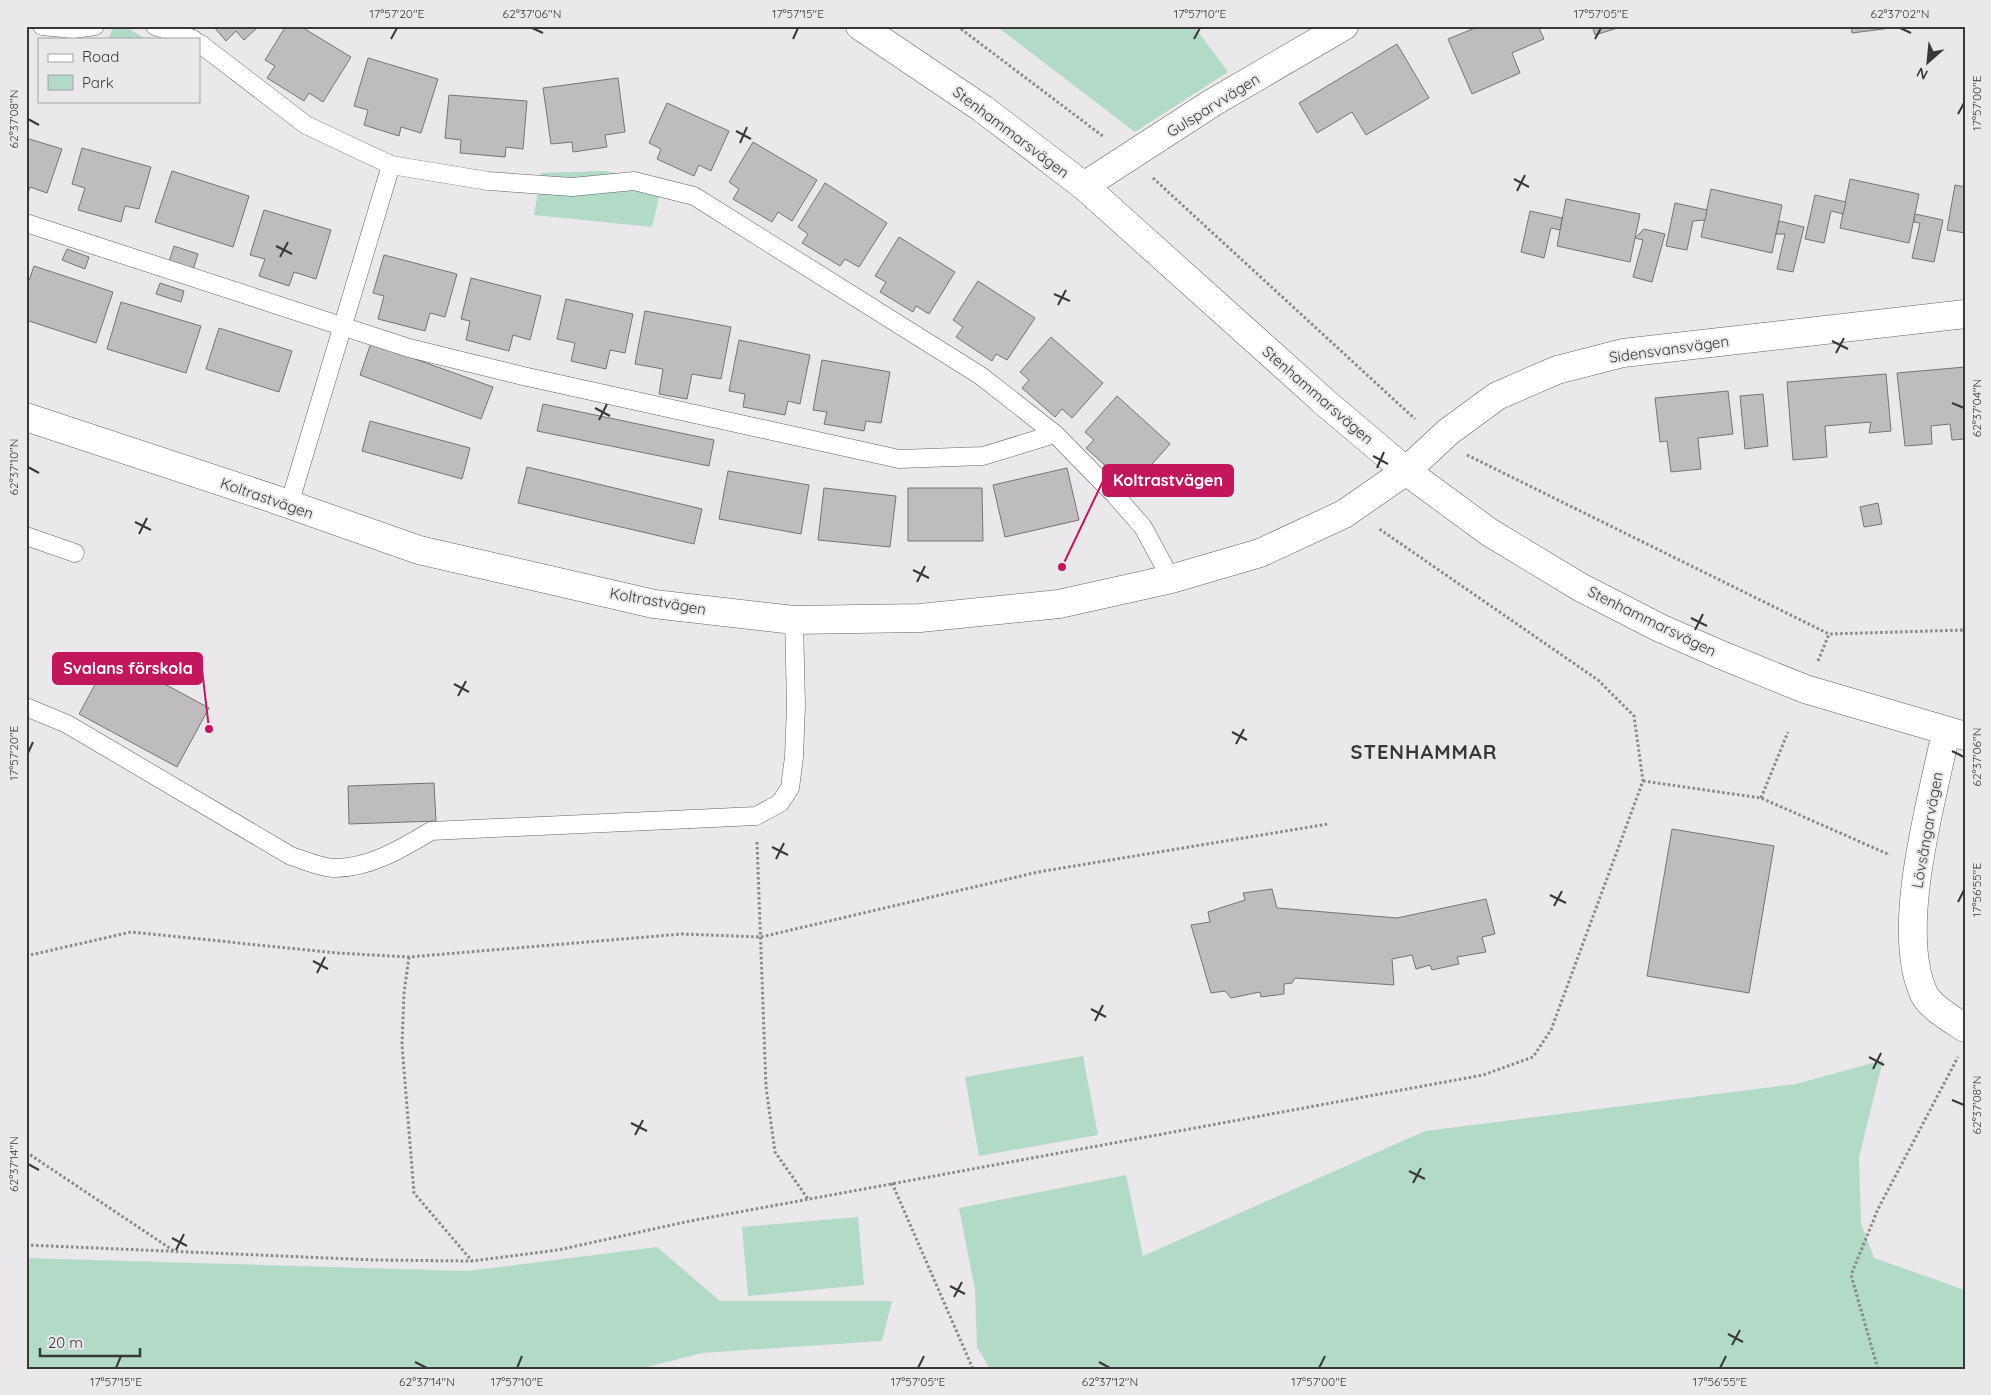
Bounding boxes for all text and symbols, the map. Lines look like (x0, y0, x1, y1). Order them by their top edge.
text: 17°57'20"E (370, 6, 425, 21)
text: 62°37'06"N (503, 6, 561, 21)
text: 17°57'15"E (772, 6, 824, 21)
text: 17°57'10"E (1174, 6, 1226, 21)
text: 17°57'05"E (1574, 6, 1629, 21)
text: 62°37'02"N (1871, 6, 1929, 21)
legend (38, 38, 200, 102)
north arrow (1904, 38, 1954, 88)
text: Road (82, 47, 119, 66)
text: N (1913, 63, 1931, 84)
street label: Gulsparvvägen (1163, 69, 1263, 141)
text: Park (82, 73, 114, 92)
text: 17°57'00"E (1969, 75, 1984, 131)
street label: Stenhammarsvägen (949, 82, 1073, 182)
text: 62°37'08"N (6, 90, 21, 148)
street label: Sidensvansvägen (1608, 331, 1730, 367)
street label: Stenhammarsvägen (1259, 342, 1377, 448)
text: 62°37'04"N (1969, 379, 1984, 437)
text: 62°37'10"N (6, 439, 21, 495)
callout: Koltrastvägen (1103, 465, 1233, 496)
text: Koltrastvägen (1113, 470, 1223, 490)
street label: Koltrastvägen (218, 473, 316, 523)
street label: Stenhammarsvägen (1585, 582, 1719, 660)
street label: Koltrastvägen (608, 583, 708, 619)
callout: Svalans förskola (53, 653, 202, 684)
text: Svalans förskola (63, 658, 193, 678)
text: 17°57'20"E (6, 725, 21, 780)
text: 62°37'06"N (1969, 728, 1984, 786)
district label: STENHAMMAR (1350, 739, 1498, 764)
street label: Lövsångarvägen (1907, 770, 1947, 890)
text: 17°56'55"E (1969, 863, 1984, 917)
text: 62°37'08"N (1969, 1076, 1984, 1134)
text: 62°37'14"N (6, 1136, 21, 1192)
scale bar (40, 1325, 140, 1357)
text: 20 m (48, 1333, 83, 1352)
text: 17°57'15"E (90, 1374, 142, 1389)
text: 62°37'14"N (399, 1374, 455, 1389)
text: 17°57'10"E (491, 1374, 543, 1389)
text: 17°57'05"E (891, 1374, 946, 1389)
text: 62°37'12"N (1082, 1374, 1138, 1389)
text: 17°57'00"E (1291, 1374, 1347, 1389)
text: 17°56'55"E (1693, 1374, 1747, 1389)

